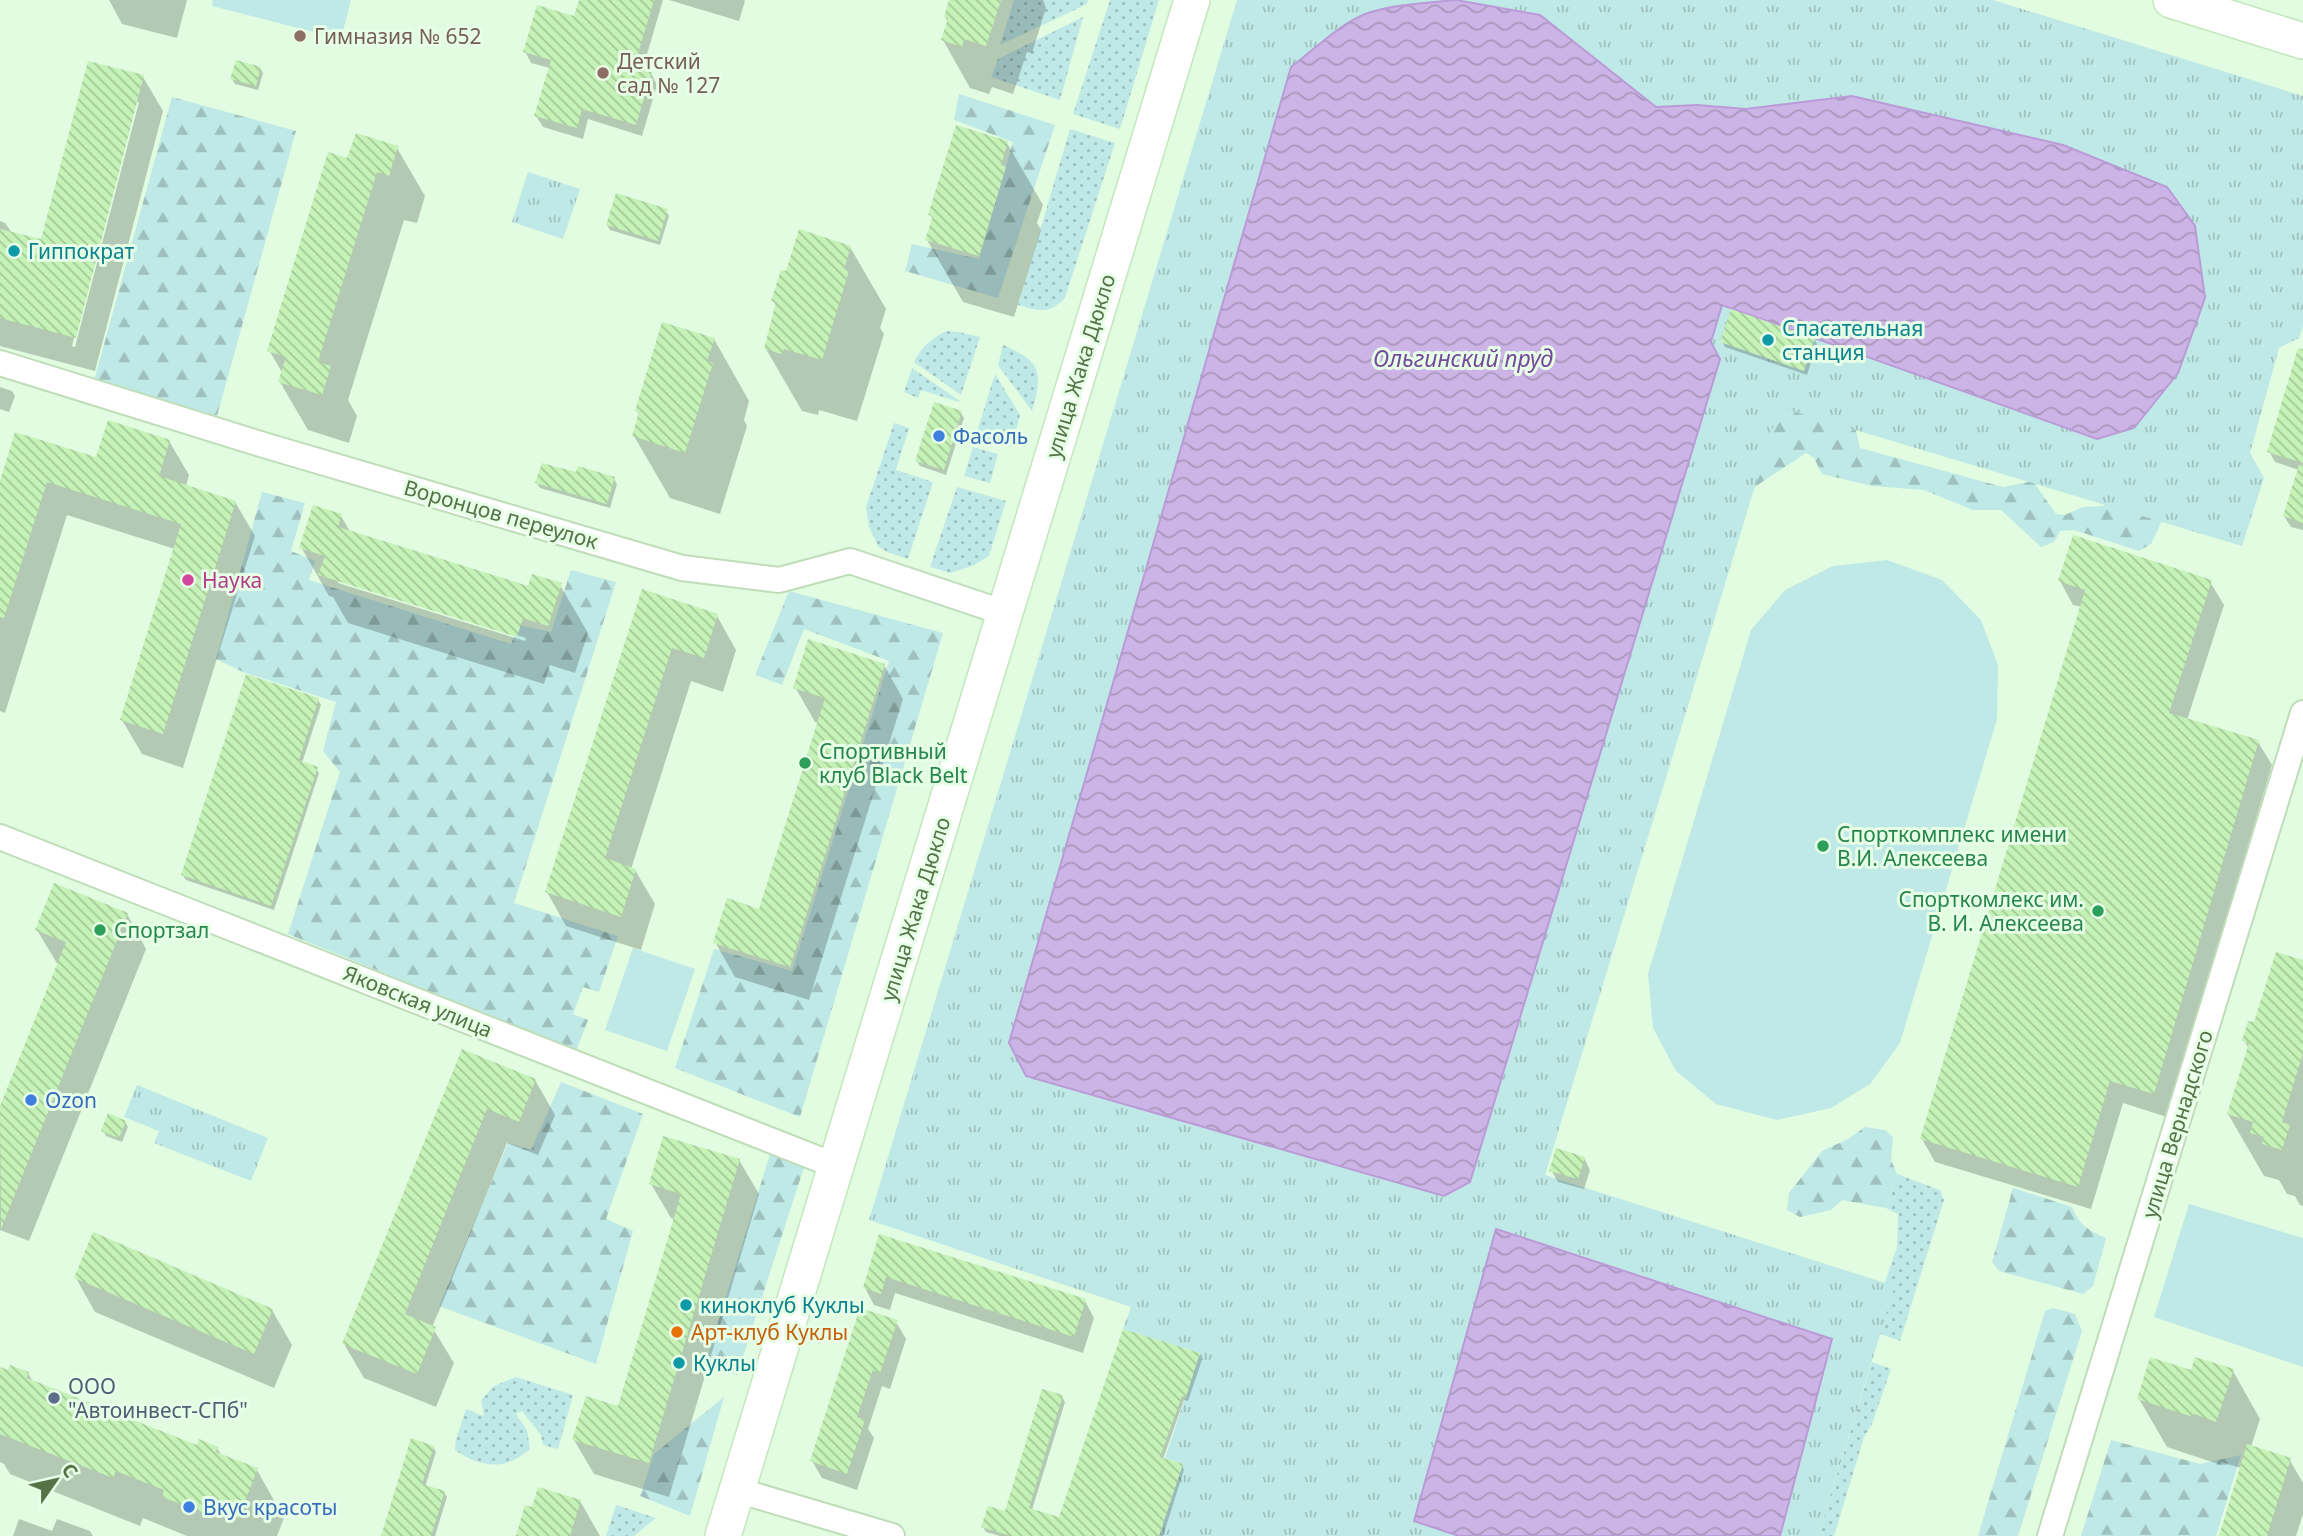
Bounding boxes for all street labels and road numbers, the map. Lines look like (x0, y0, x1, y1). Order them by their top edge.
street label: улица Жака Дюкло (1039, 270, 1121, 462)
street label: Воронцов переулок (401, 473, 601, 555)
street label: улица Жака Дюкло (874, 813, 956, 1005)
street label: Яковская улица (339, 958, 497, 1044)
street label: улица Вернадского (2135, 1027, 2219, 1221)

